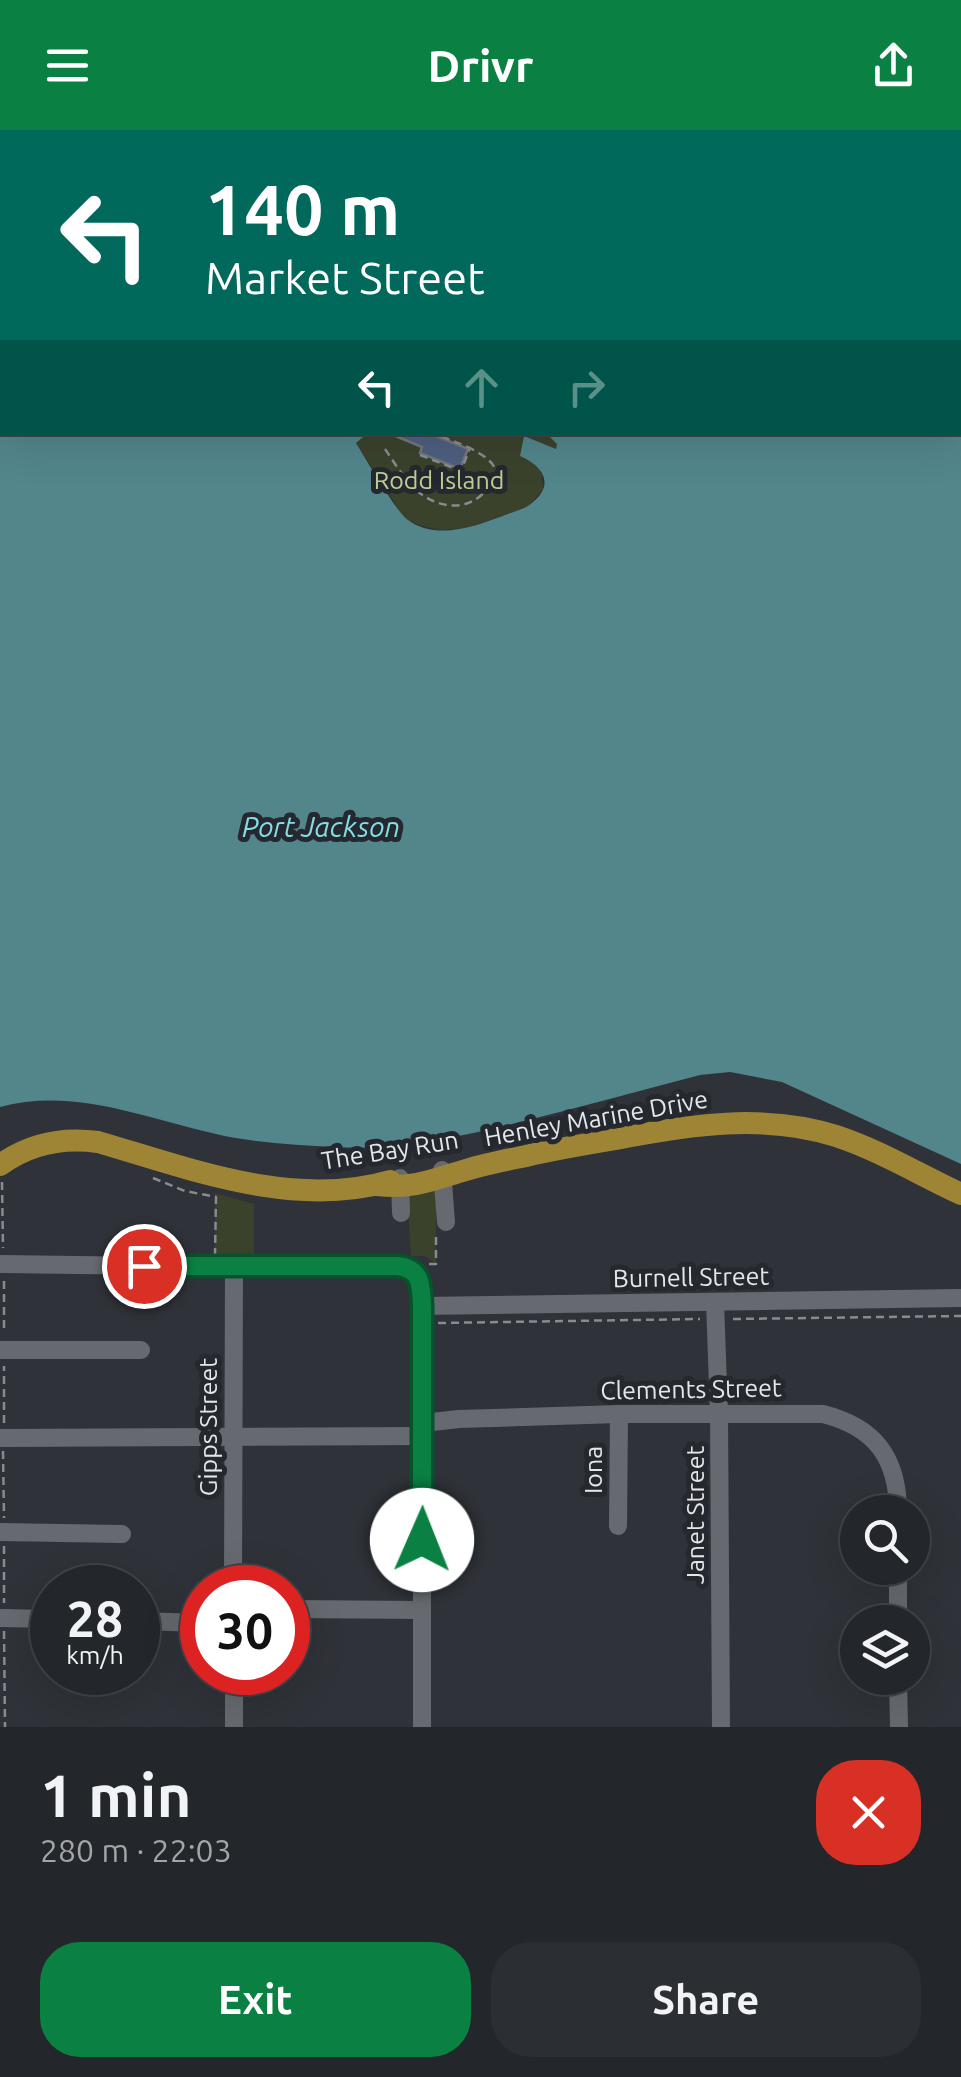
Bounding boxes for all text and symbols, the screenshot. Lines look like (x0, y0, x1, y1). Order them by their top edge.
icon: menu (40, 38, 95, 93)
icon: share (866, 38, 921, 93)
text: Drivr (428, 40, 533, 91)
icon: left (40, 170, 170, 300)
text: 140 m (205, 170, 400, 248)
text: Market Street (205, 252, 485, 303)
icon: left (349, 360, 404, 415)
icon: ahead (454, 360, 509, 415)
icon: right (559, 360, 614, 415)
park label: Rodd Island (374, 466, 504, 494)
water label: Port Jackson (242, 811, 400, 842)
street label: Henley Marine Drive (482, 1085, 710, 1151)
street label: The Bay Run (320, 1125, 460, 1175)
pin (102, 1224, 187, 1309)
icon: arrive (117, 1239, 172, 1294)
street label: Burnell Street (613, 1262, 770, 1292)
street label: Gipps Street (194, 1358, 222, 1496)
street label: Clements Street (600, 1373, 782, 1405)
street label: Iona (579, 1446, 607, 1494)
street label: Janet Street (681, 1446, 709, 1584)
position arrow (370, 1488, 474, 1592)
map controls (840, 1495, 930, 1695)
button: search (840, 1495, 930, 1585)
speed limit sign: 30 (180, 1565, 310, 1695)
text: 28 (67, 1590, 123, 1646)
button: layers (840, 1605, 930, 1695)
text: km/h (66, 1641, 124, 1669)
button: close (816, 1760, 921, 1865)
text: 1 min (40, 1761, 192, 1828)
text: 280 m · 22:03 (40, 1832, 232, 1868)
button: Exit (40, 1942, 471, 2057)
button: Share (491, 1942, 921, 2057)

